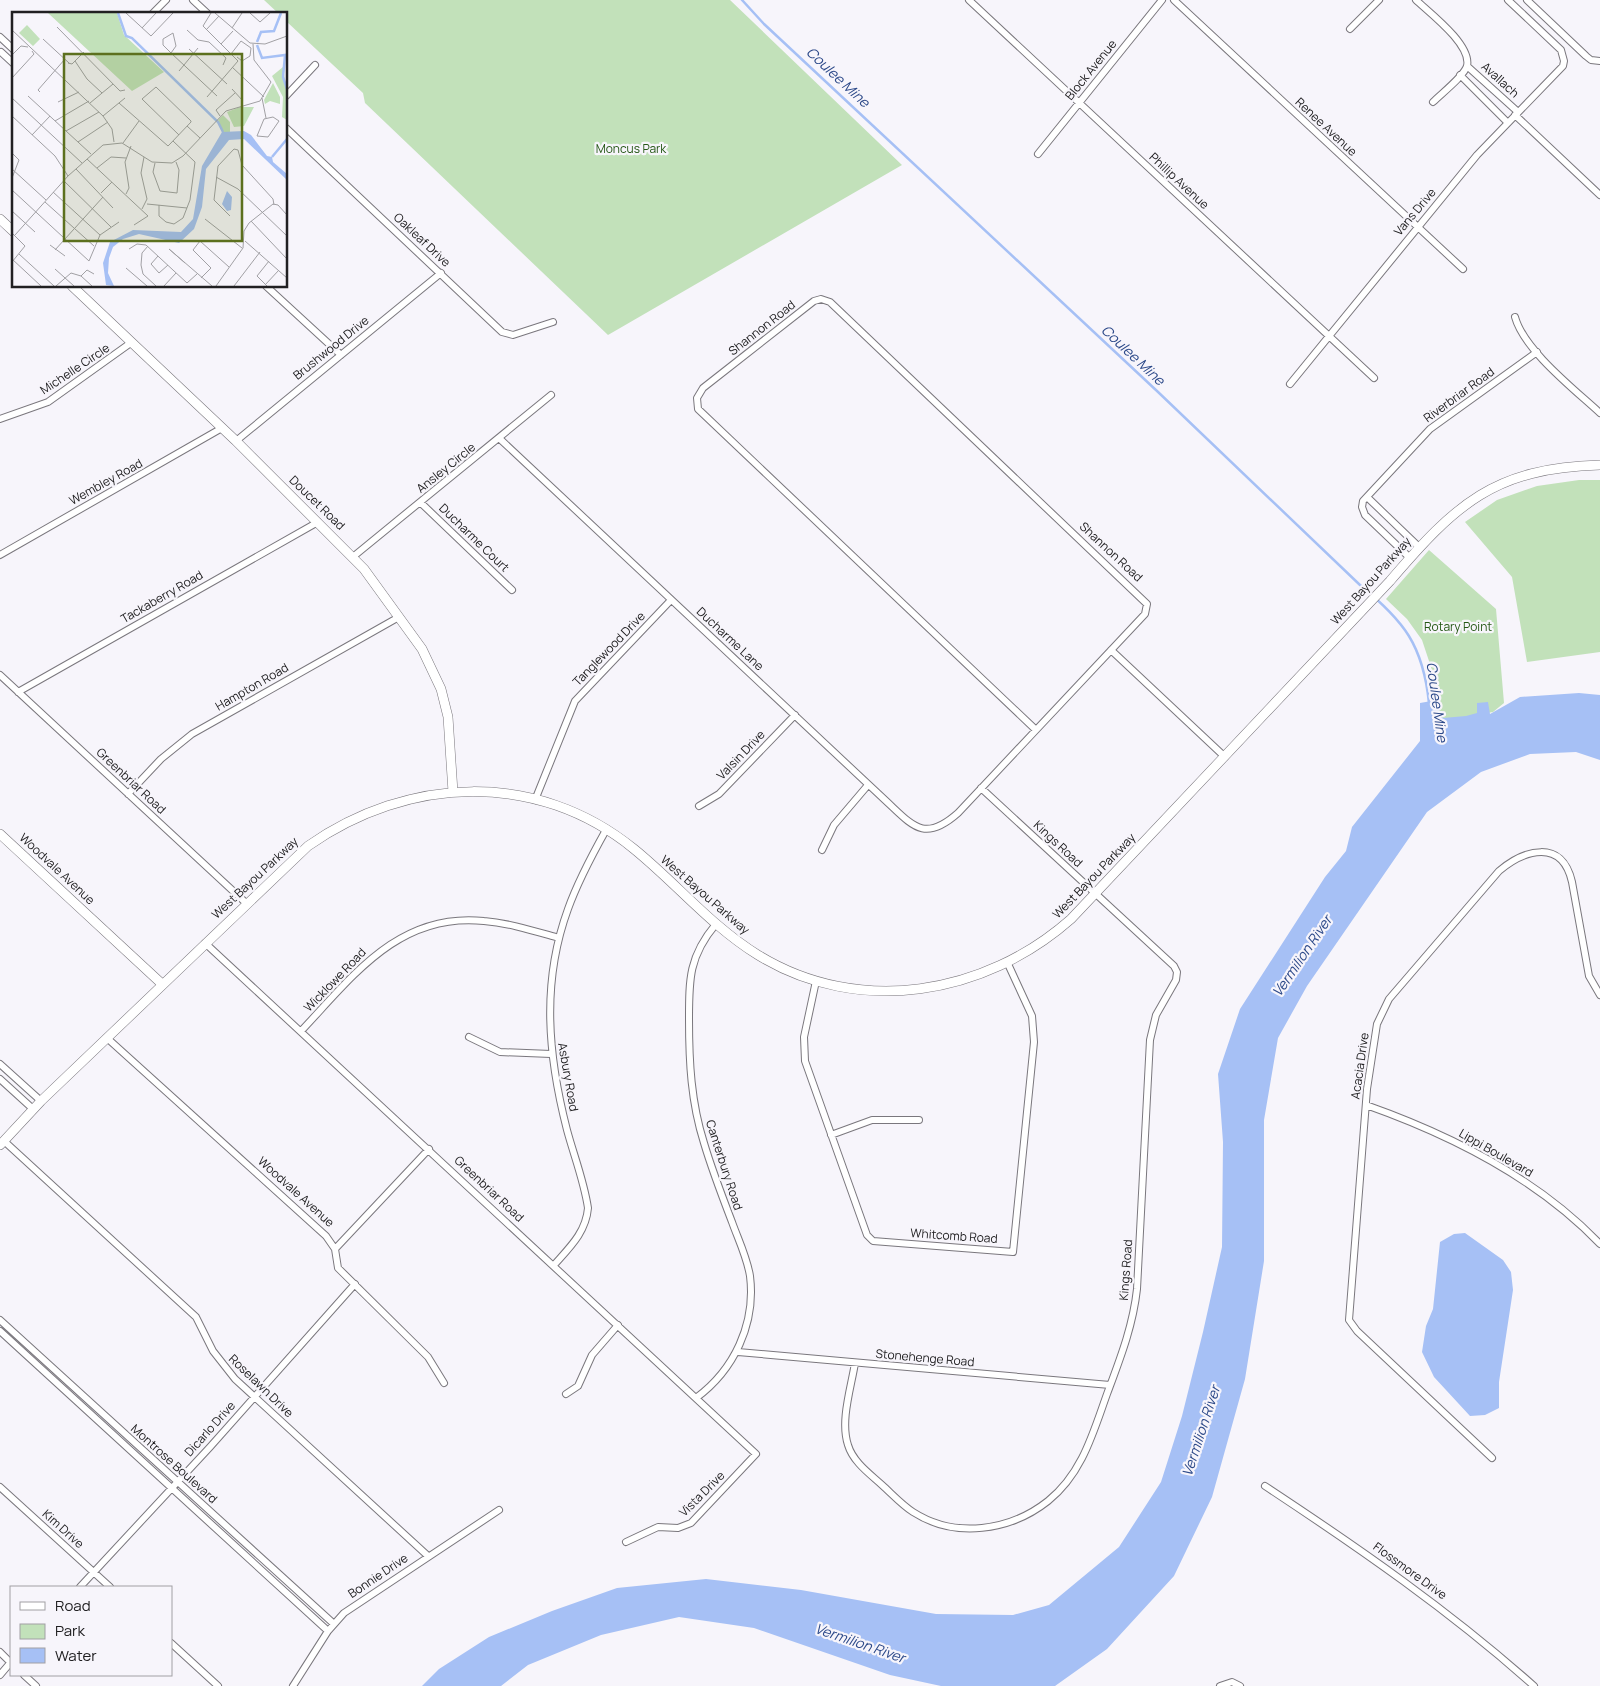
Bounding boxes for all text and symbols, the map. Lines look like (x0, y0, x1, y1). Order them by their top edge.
inset map (12, 12, 288, 288)
street label: Block Avenue (1061, 36, 1120, 104)
water label: Coulee Mine (802, 42, 875, 112)
street label: Avallach (1478, 58, 1523, 101)
street label: Renee Avenue (1292, 93, 1361, 160)
park label: Moncus Park (596, 140, 667, 157)
street label: Phillip Avenue (1146, 148, 1213, 213)
street label: Vans Drive (1390, 184, 1440, 239)
street label: Oakleaf Drive (390, 209, 455, 271)
street label: Shannon Road (725, 296, 799, 359)
street label: Brushwood Drive (289, 312, 372, 383)
water label: Coulee Mine (1097, 320, 1170, 390)
street label: Michelle Circle (37, 339, 113, 398)
street label: Riverbriar Road (1420, 363, 1498, 426)
street label: Ansley Circle (413, 439, 479, 497)
street label: Wembley Road (66, 454, 146, 509)
street label: Doucet Road (286, 472, 349, 534)
street label: Ducharme Court (436, 500, 513, 576)
street label: Shannon Road (1076, 518, 1147, 585)
street label: West Bayou Parkway (1327, 533, 1415, 628)
street label: Tackaberry Road (118, 566, 206, 627)
street label: Ducharme Lane (693, 603, 768, 674)
street label: Tanglewood Drive (569, 608, 649, 690)
park label: Rotary Point (1424, 618, 1492, 635)
street label: Hampton Road (212, 659, 291, 714)
water label: Coulee Mine (1422, 661, 1453, 744)
street label: Valsin Drive (713, 726, 769, 783)
street label: Greenbriar Road (93, 744, 170, 817)
street label: Kings Road (1030, 817, 1087, 871)
street label: Woodvale Avenue (16, 829, 99, 908)
street label: West Bayou Parkway (1048, 829, 1139, 922)
street label: West Bayou Parkway (208, 832, 302, 922)
street label: West Bayou Parkway (657, 851, 754, 938)
water label: Vermilion River (1267, 910, 1337, 1000)
street label: Wicklowe Road (300, 944, 370, 1015)
street label: Acacia Drive (1346, 1031, 1373, 1100)
street label: Asbury Road (554, 1041, 583, 1113)
street label: Canterbury Road (702, 1118, 747, 1212)
street label: Lippi Boulevard (1456, 1124, 1537, 1181)
street label: Greenbriar Road (451, 1152, 528, 1225)
street label: Woodvale Avenue (254, 1153, 338, 1231)
street label: Whitcomb Road (910, 1224, 998, 1247)
street label: Kings Road (1115, 1239, 1136, 1301)
street label: Stonehenge Road (875, 1345, 975, 1370)
street label: Roselawn Drive (225, 1350, 297, 1421)
water label: Vermilion River (1177, 1381, 1225, 1479)
street label: Dicarlo Drive (180, 1397, 239, 1460)
street label: Montrose Boulevard (127, 1420, 221, 1507)
street label: Vista Drive (675, 1467, 728, 1520)
street label: Kim Drive (39, 1505, 88, 1552)
street label: Flossmore Drive (1370, 1538, 1451, 1603)
street label: Bonnie Drive (344, 1549, 411, 1602)
legend (10, 1586, 172, 1676)
text: Road (55, 1595, 91, 1616)
water label: Vermilion River (813, 1618, 910, 1667)
text: Park (55, 1620, 85, 1641)
text: Water (55, 1645, 97, 1666)

